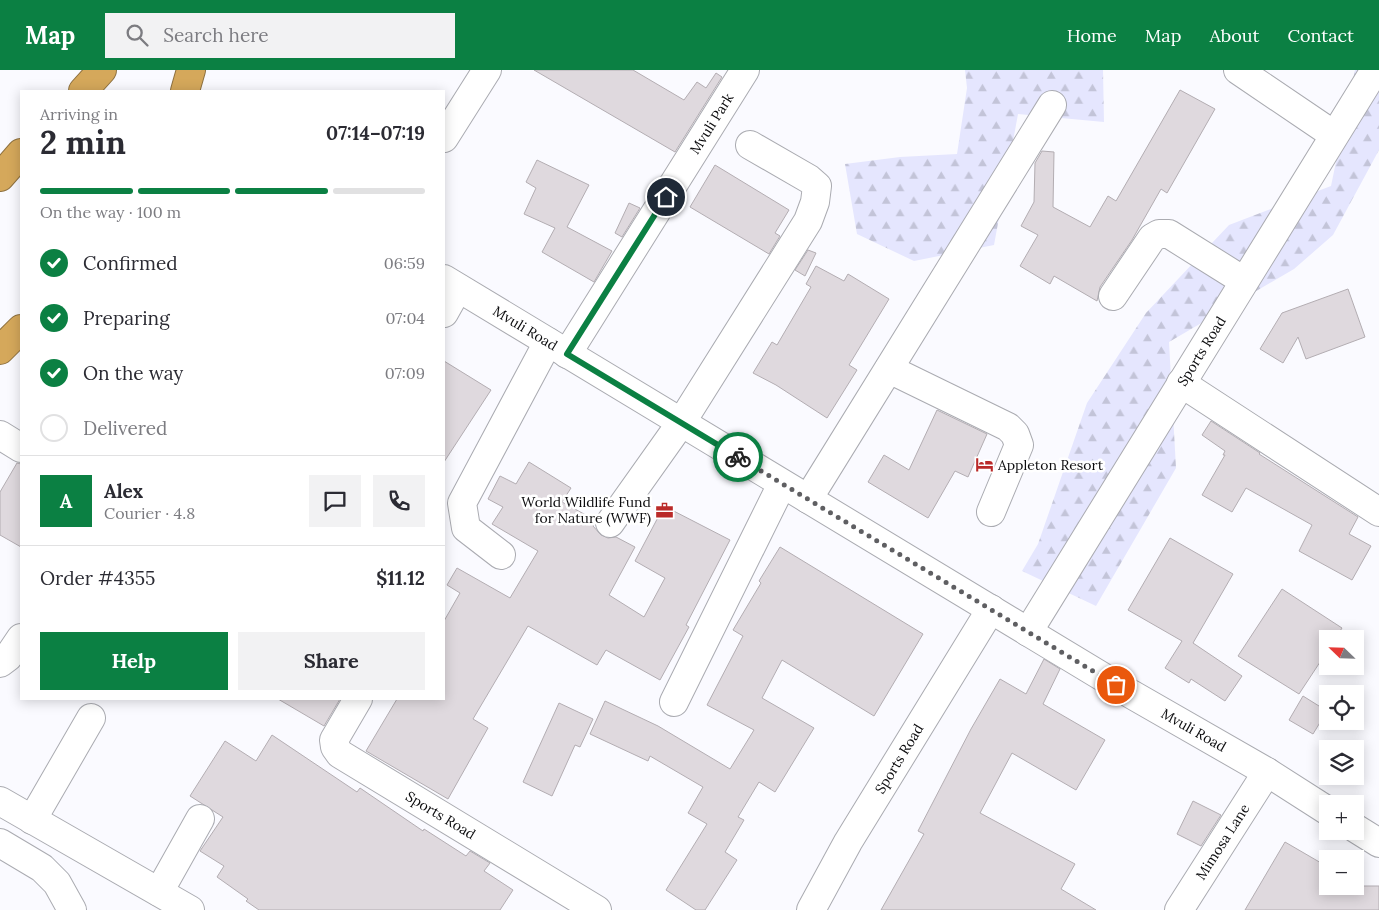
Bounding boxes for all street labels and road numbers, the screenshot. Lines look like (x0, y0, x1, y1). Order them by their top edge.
street label: Mvuli Park (686, 89, 738, 157)
street label: Mvuli Road (490, 302, 561, 354)
street label: Sports Road (1173, 313, 1230, 389)
street label: Mvuli Road (1158, 704, 1230, 756)
street label: Sports Road (871, 721, 927, 797)
street label: Sports Road (402, 787, 479, 843)
street label: Mimosa Lane (1192, 800, 1254, 883)

